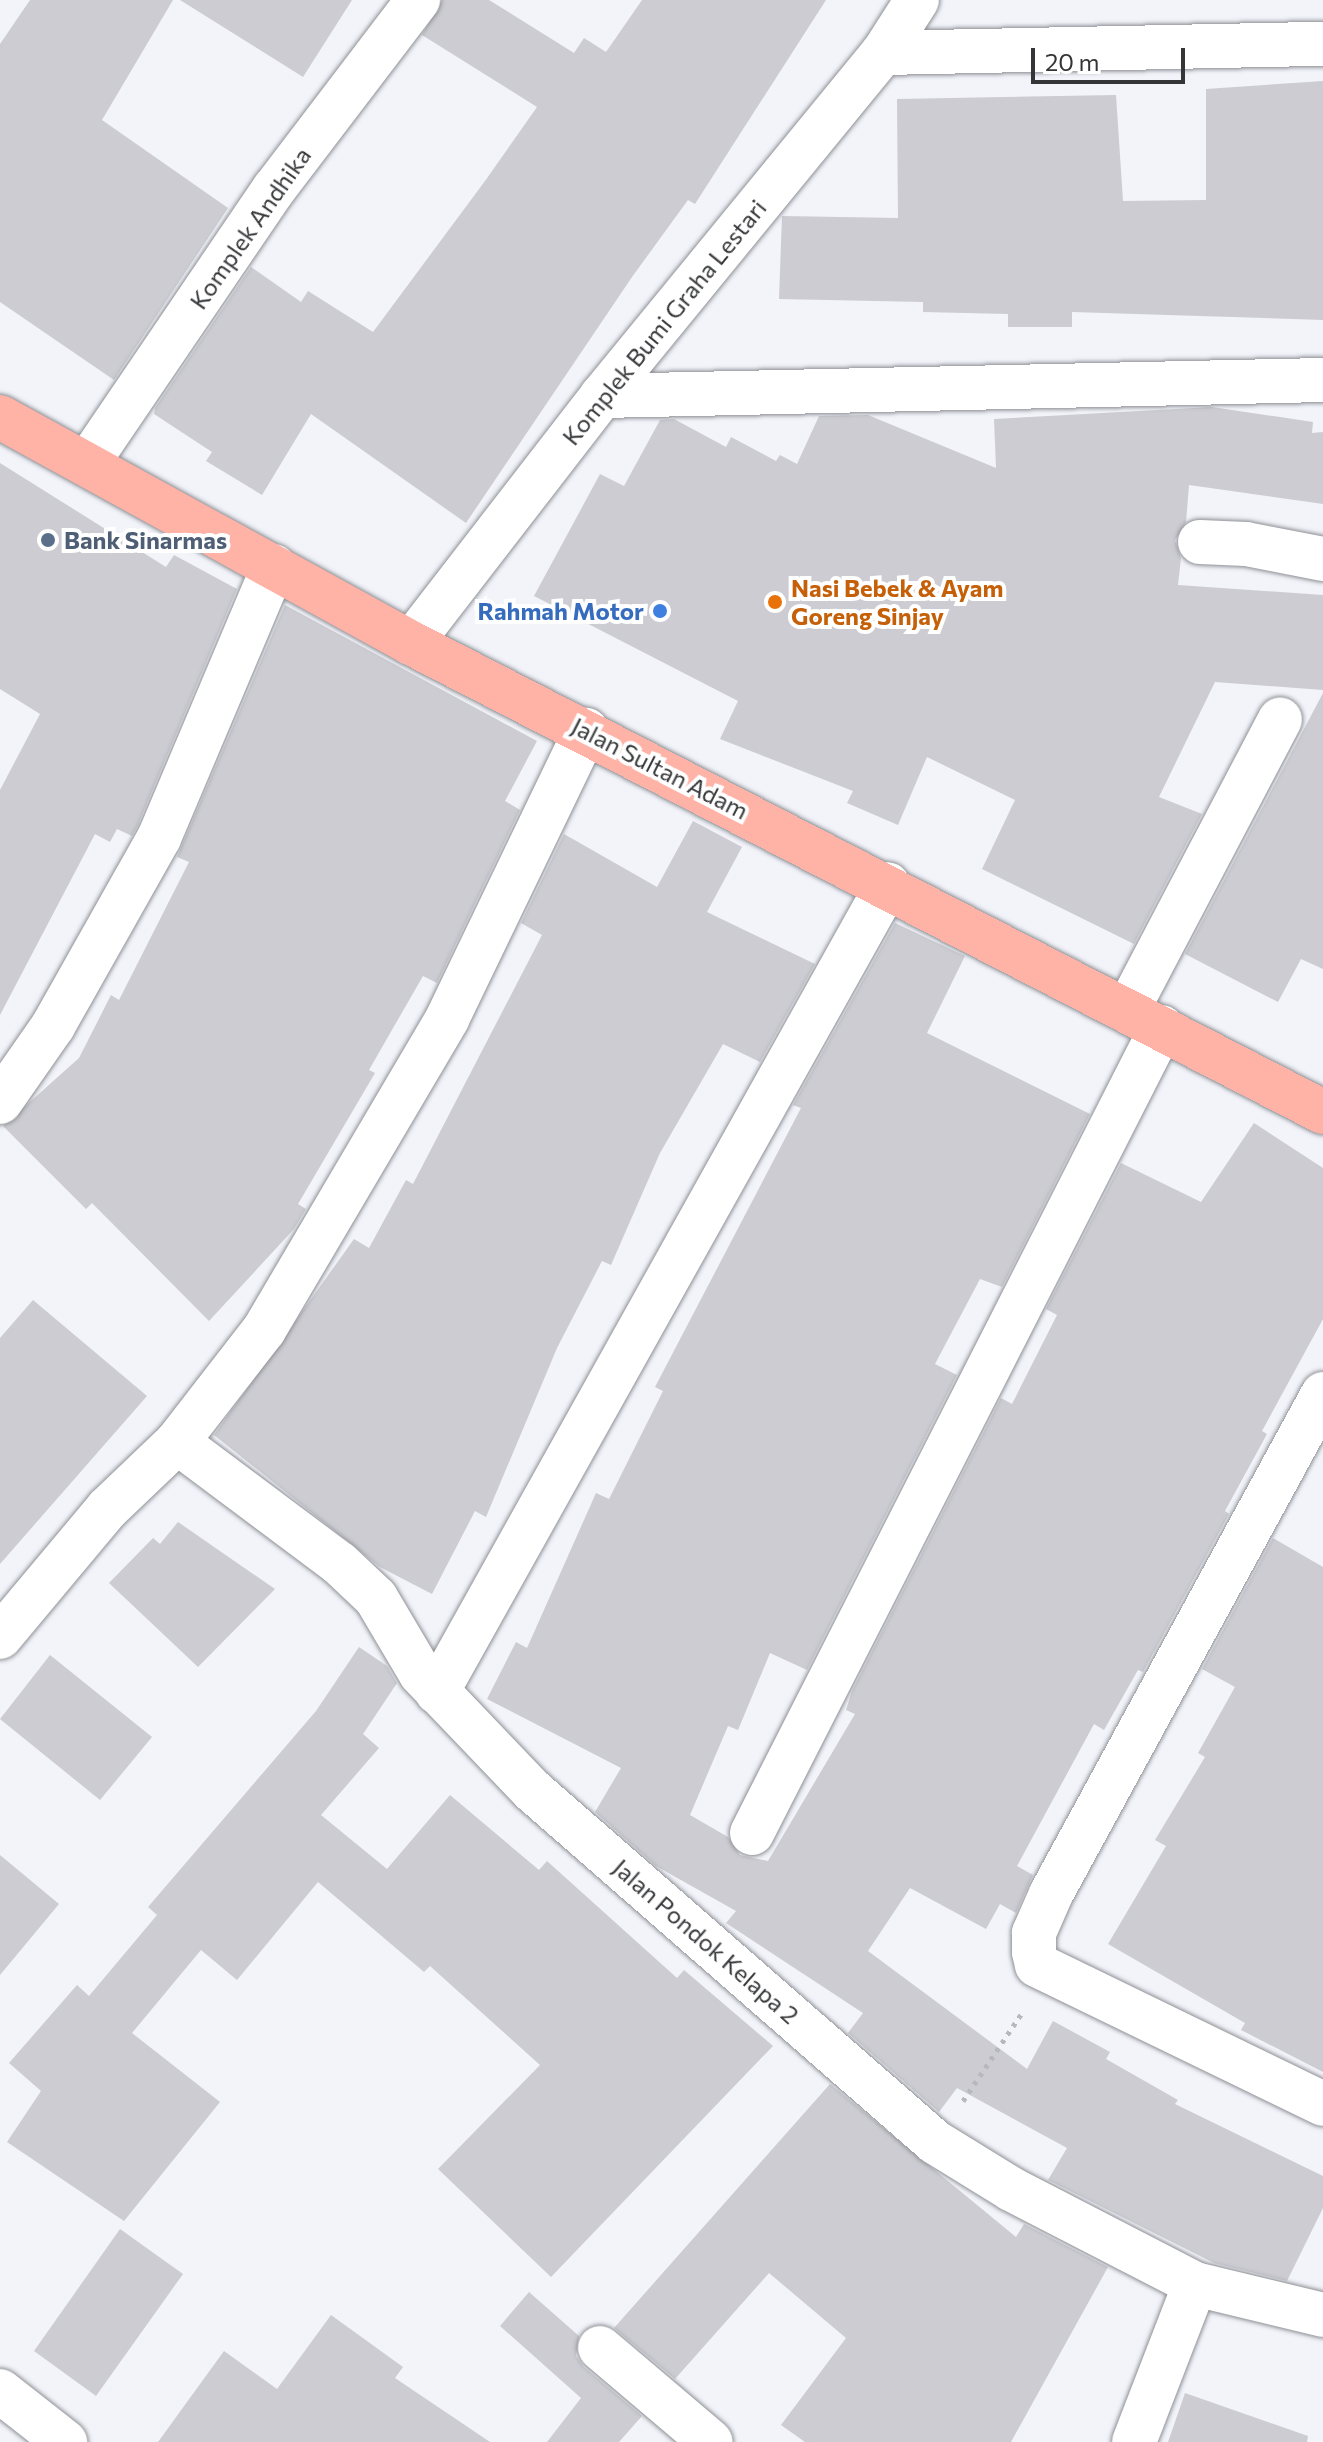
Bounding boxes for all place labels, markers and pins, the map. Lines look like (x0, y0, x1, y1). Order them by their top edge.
place label: Bank Sinarmas (64, 526, 227, 554)
marker: Bank Sinarmas (39, 531, 57, 549)
place label: Nasi Bebek & Ayam Goreng Sinjay (791, 574, 1003, 630)
marker: Nasi Bebek & Ayam Goreng Sinjay (766, 593, 784, 611)
place label: Rahmah Motor (477, 597, 644, 625)
marker: Rahmah Motor (651, 602, 669, 620)

